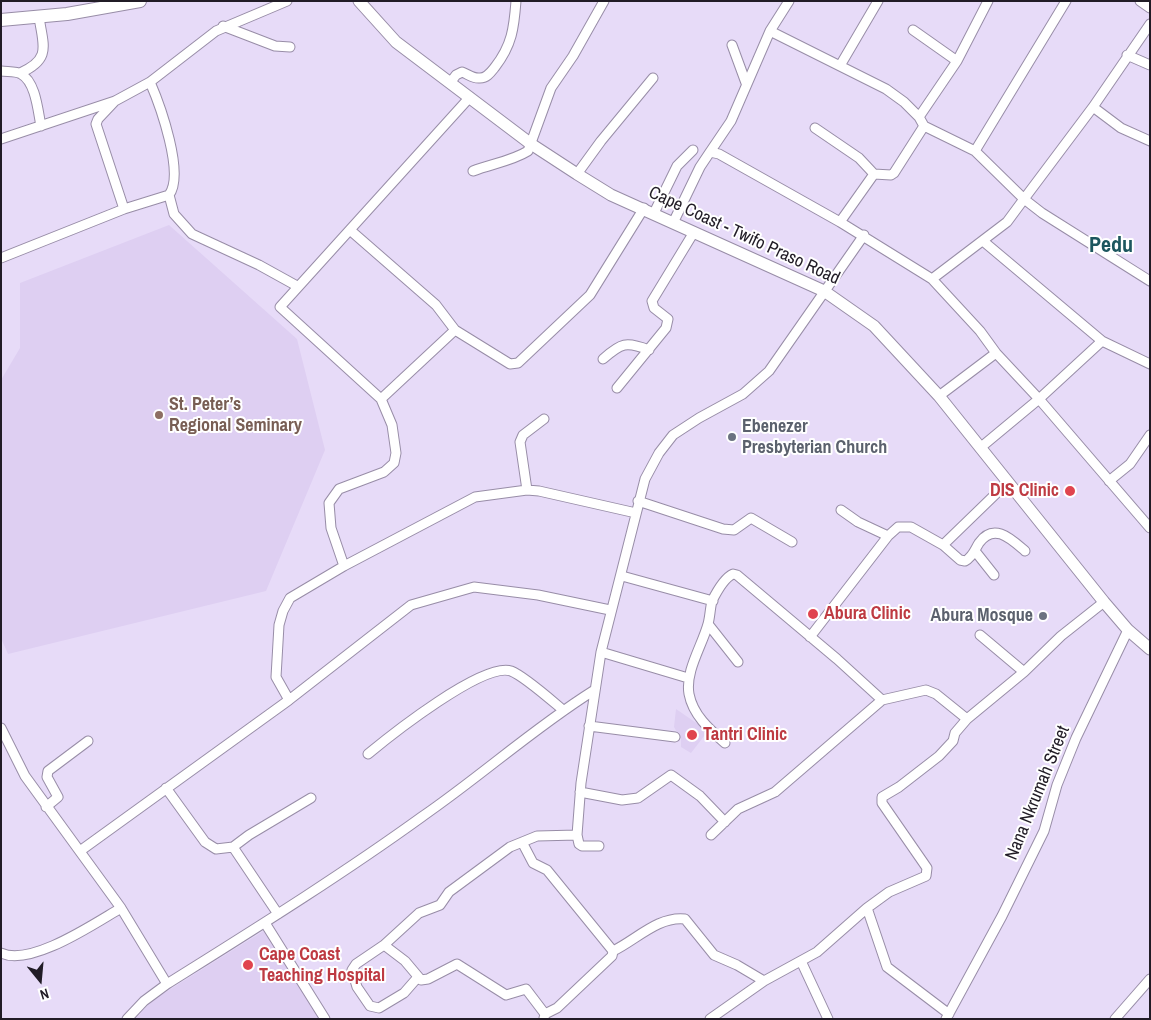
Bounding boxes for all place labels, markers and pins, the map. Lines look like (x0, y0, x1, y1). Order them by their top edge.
place label: St. Peter’s Regional Seminary (169, 394, 302, 436)
marker: St. Peter’s Regional Seminary (153, 409, 165, 421)
place label: Ebenezer Presbyterian Church (742, 416, 887, 458)
marker: Ebenezer Presbyterian Church (726, 431, 738, 443)
place label: DIS Clinic (990, 480, 1059, 502)
marker: DIS Clinic (1063, 484, 1077, 498)
place label: Abura Clinic (824, 603, 911, 625)
place label: Abura Mosque (930, 605, 1033, 627)
marker: Abura Clinic (806, 607, 820, 621)
marker: Abura Mosque (1037, 610, 1049, 622)
place label: Tantri Clinic (703, 724, 787, 746)
marker: Tantri Clinic (685, 728, 699, 742)
place label: Cape Coast Teaching Hospital (259, 944, 385, 986)
marker: Cape Coast Teaching Hospital (241, 958, 255, 972)

